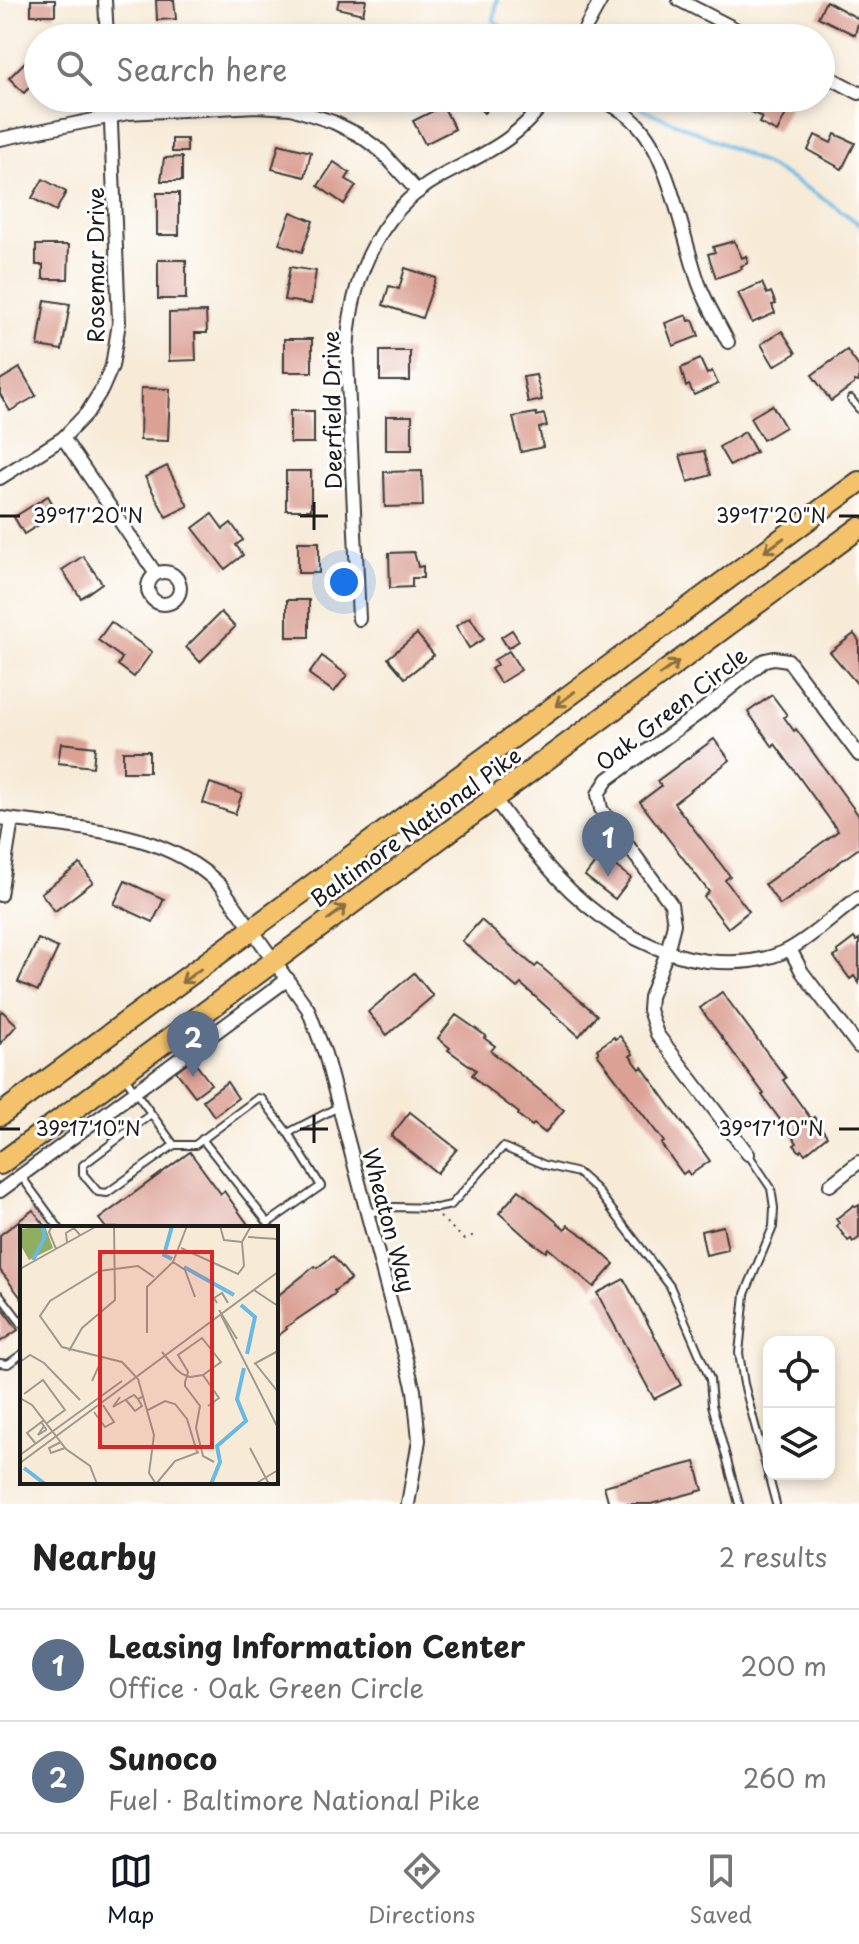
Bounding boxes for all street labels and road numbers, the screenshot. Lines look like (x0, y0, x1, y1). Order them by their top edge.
street label: Rosemar Drive (78, 187, 111, 343)
street label: Deerfield Drive (313, 330, 349, 490)
street label: Oak Green Circle (588, 638, 754, 778)
street label: Baltimore National Pike (303, 738, 527, 914)
street label: Wheaton Way (355, 1144, 425, 1296)

